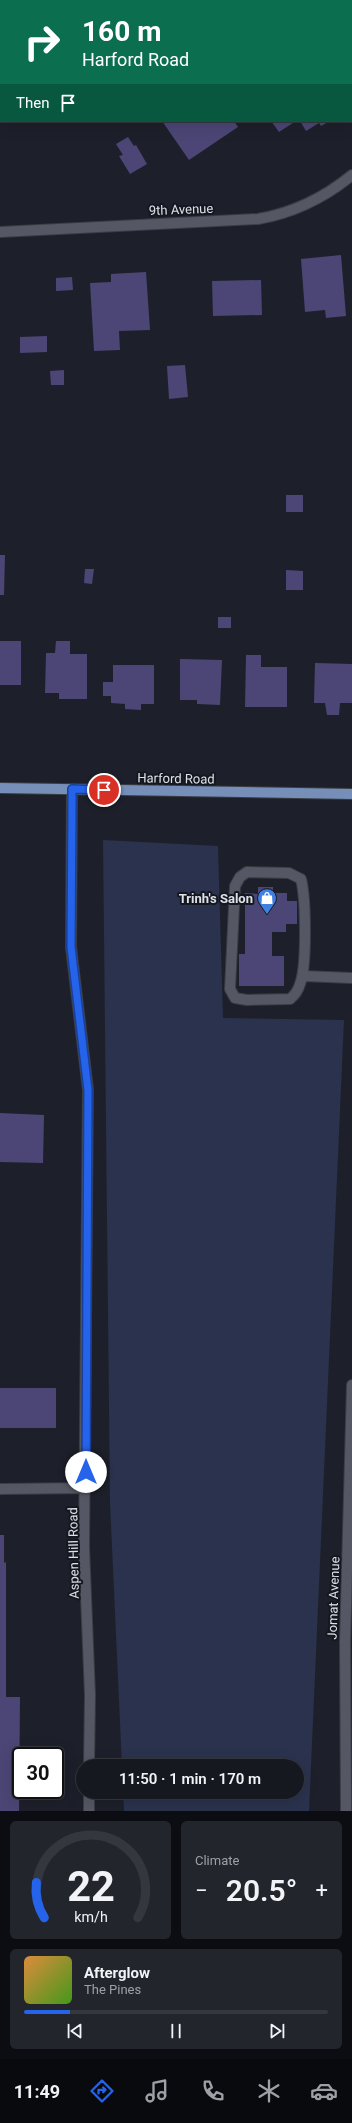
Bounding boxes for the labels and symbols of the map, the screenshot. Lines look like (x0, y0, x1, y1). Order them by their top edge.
street label: 9th Avenue (149, 201, 214, 218)
street label: Harford Road (137, 770, 215, 787)
pin (87, 773, 121, 807)
shop icon: Trinh's Salon (256, 887, 278, 915)
place label: Trinh's Salon (179, 891, 253, 906)
position arrow (65, 1451, 107, 1493)
street label: Aspen Hill Road (65, 1507, 82, 1599)
street label: Jomat Avenue (325, 1556, 342, 1640)
speed limit sign: 30 (12, 1747, 64, 1799)

